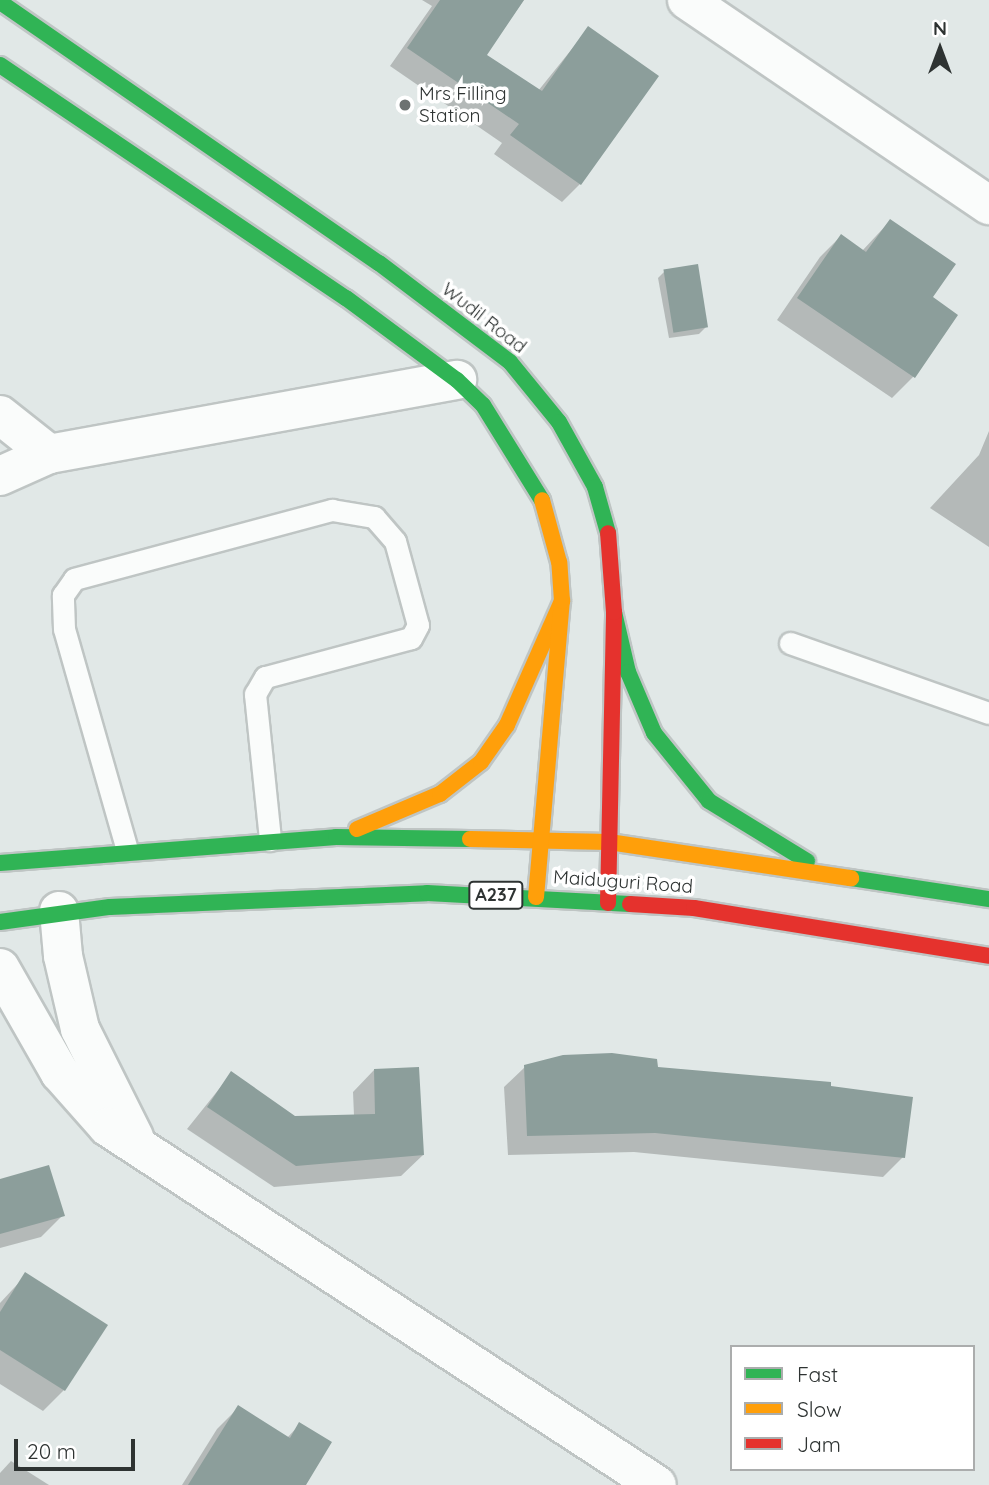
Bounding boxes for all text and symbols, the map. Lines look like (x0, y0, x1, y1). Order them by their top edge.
north arrow (905, 14, 975, 84)
text: N (933, 16, 947, 40)
place label: Mrs Filling Station (419, 83, 507, 127)
marker: Mrs Filling Station (397, 97, 413, 113)
street label: Wudil Road (437, 278, 531, 358)
street label: Maiduguri Road (552, 866, 694, 898)
road number: A237 (468, 880, 524, 910)
legend (730, 1345, 975, 1471)
text: Fast (797, 1361, 838, 1387)
text: Slow (797, 1396, 842, 1422)
scale bar (18, 1426, 138, 1470)
text: Jam (797, 1431, 841, 1457)
text: 20 m (27, 1438, 76, 1464)

